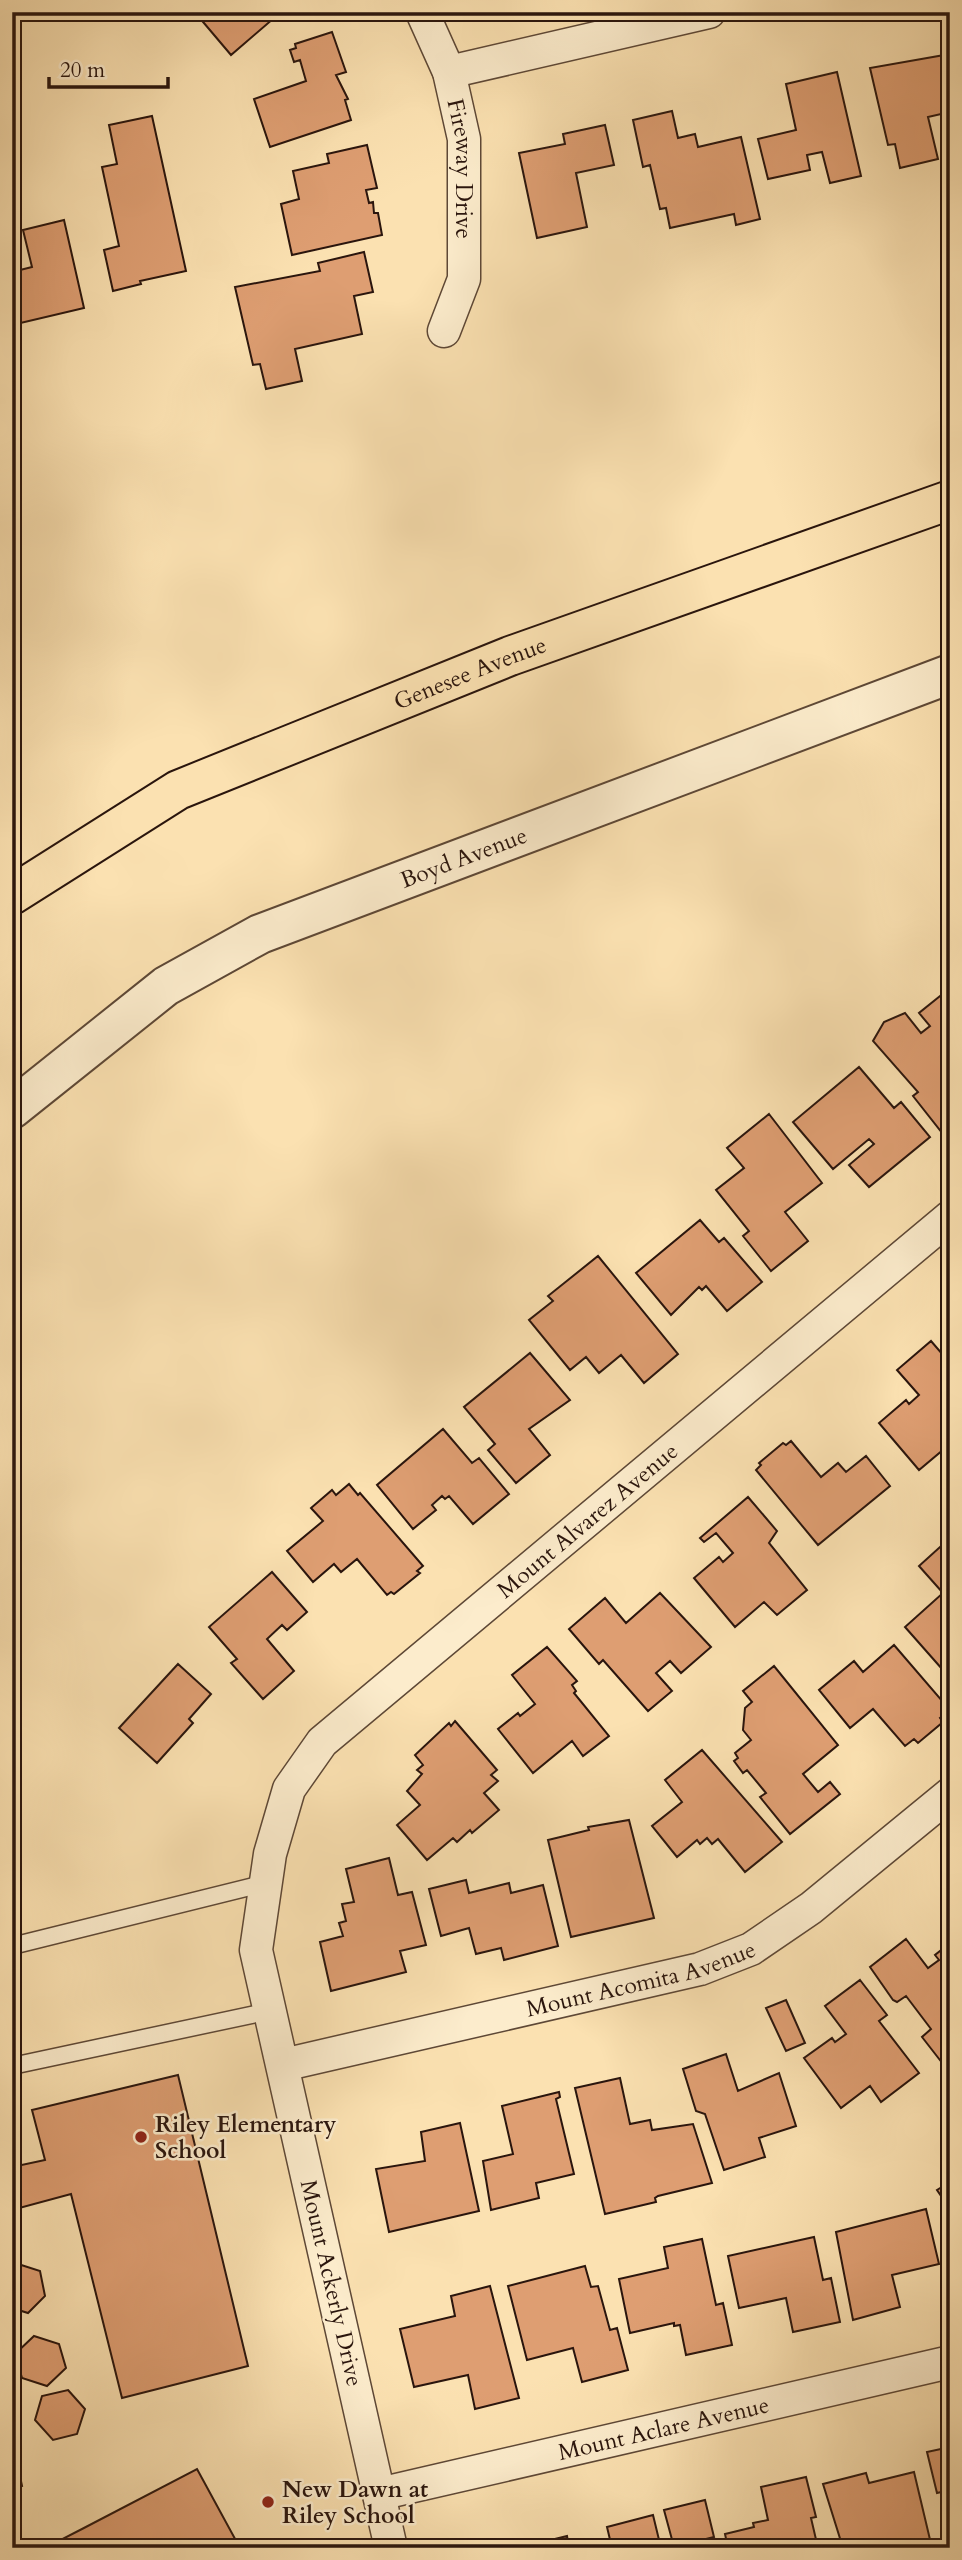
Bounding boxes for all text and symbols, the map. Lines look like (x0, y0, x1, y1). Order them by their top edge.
scale bar (49, 46, 168, 90)
text: 20 m (60, 56, 105, 85)
street label: Fireway Drive (439, 96, 479, 239)
street label: Genesee Avenue (389, 629, 551, 717)
street label: Boyd Avenue (396, 820, 532, 896)
street label: Mount Alvarez Avenue (491, 1436, 685, 1605)
street label: Mount Acomita Avenue (523, 1934, 760, 2025)
place label: Riley Elementary School (155, 2109, 336, 2166)
marker: Riley Elementary School (133, 2129, 149, 2145)
street label: Mount Ackerly Drive (293, 2177, 370, 2389)
street label: Mount Aclare Avenue (555, 2389, 772, 2468)
place label: New Dawn at Riley School (282, 2474, 428, 2531)
marker: New Dawn at Riley School (260, 2494, 276, 2510)

